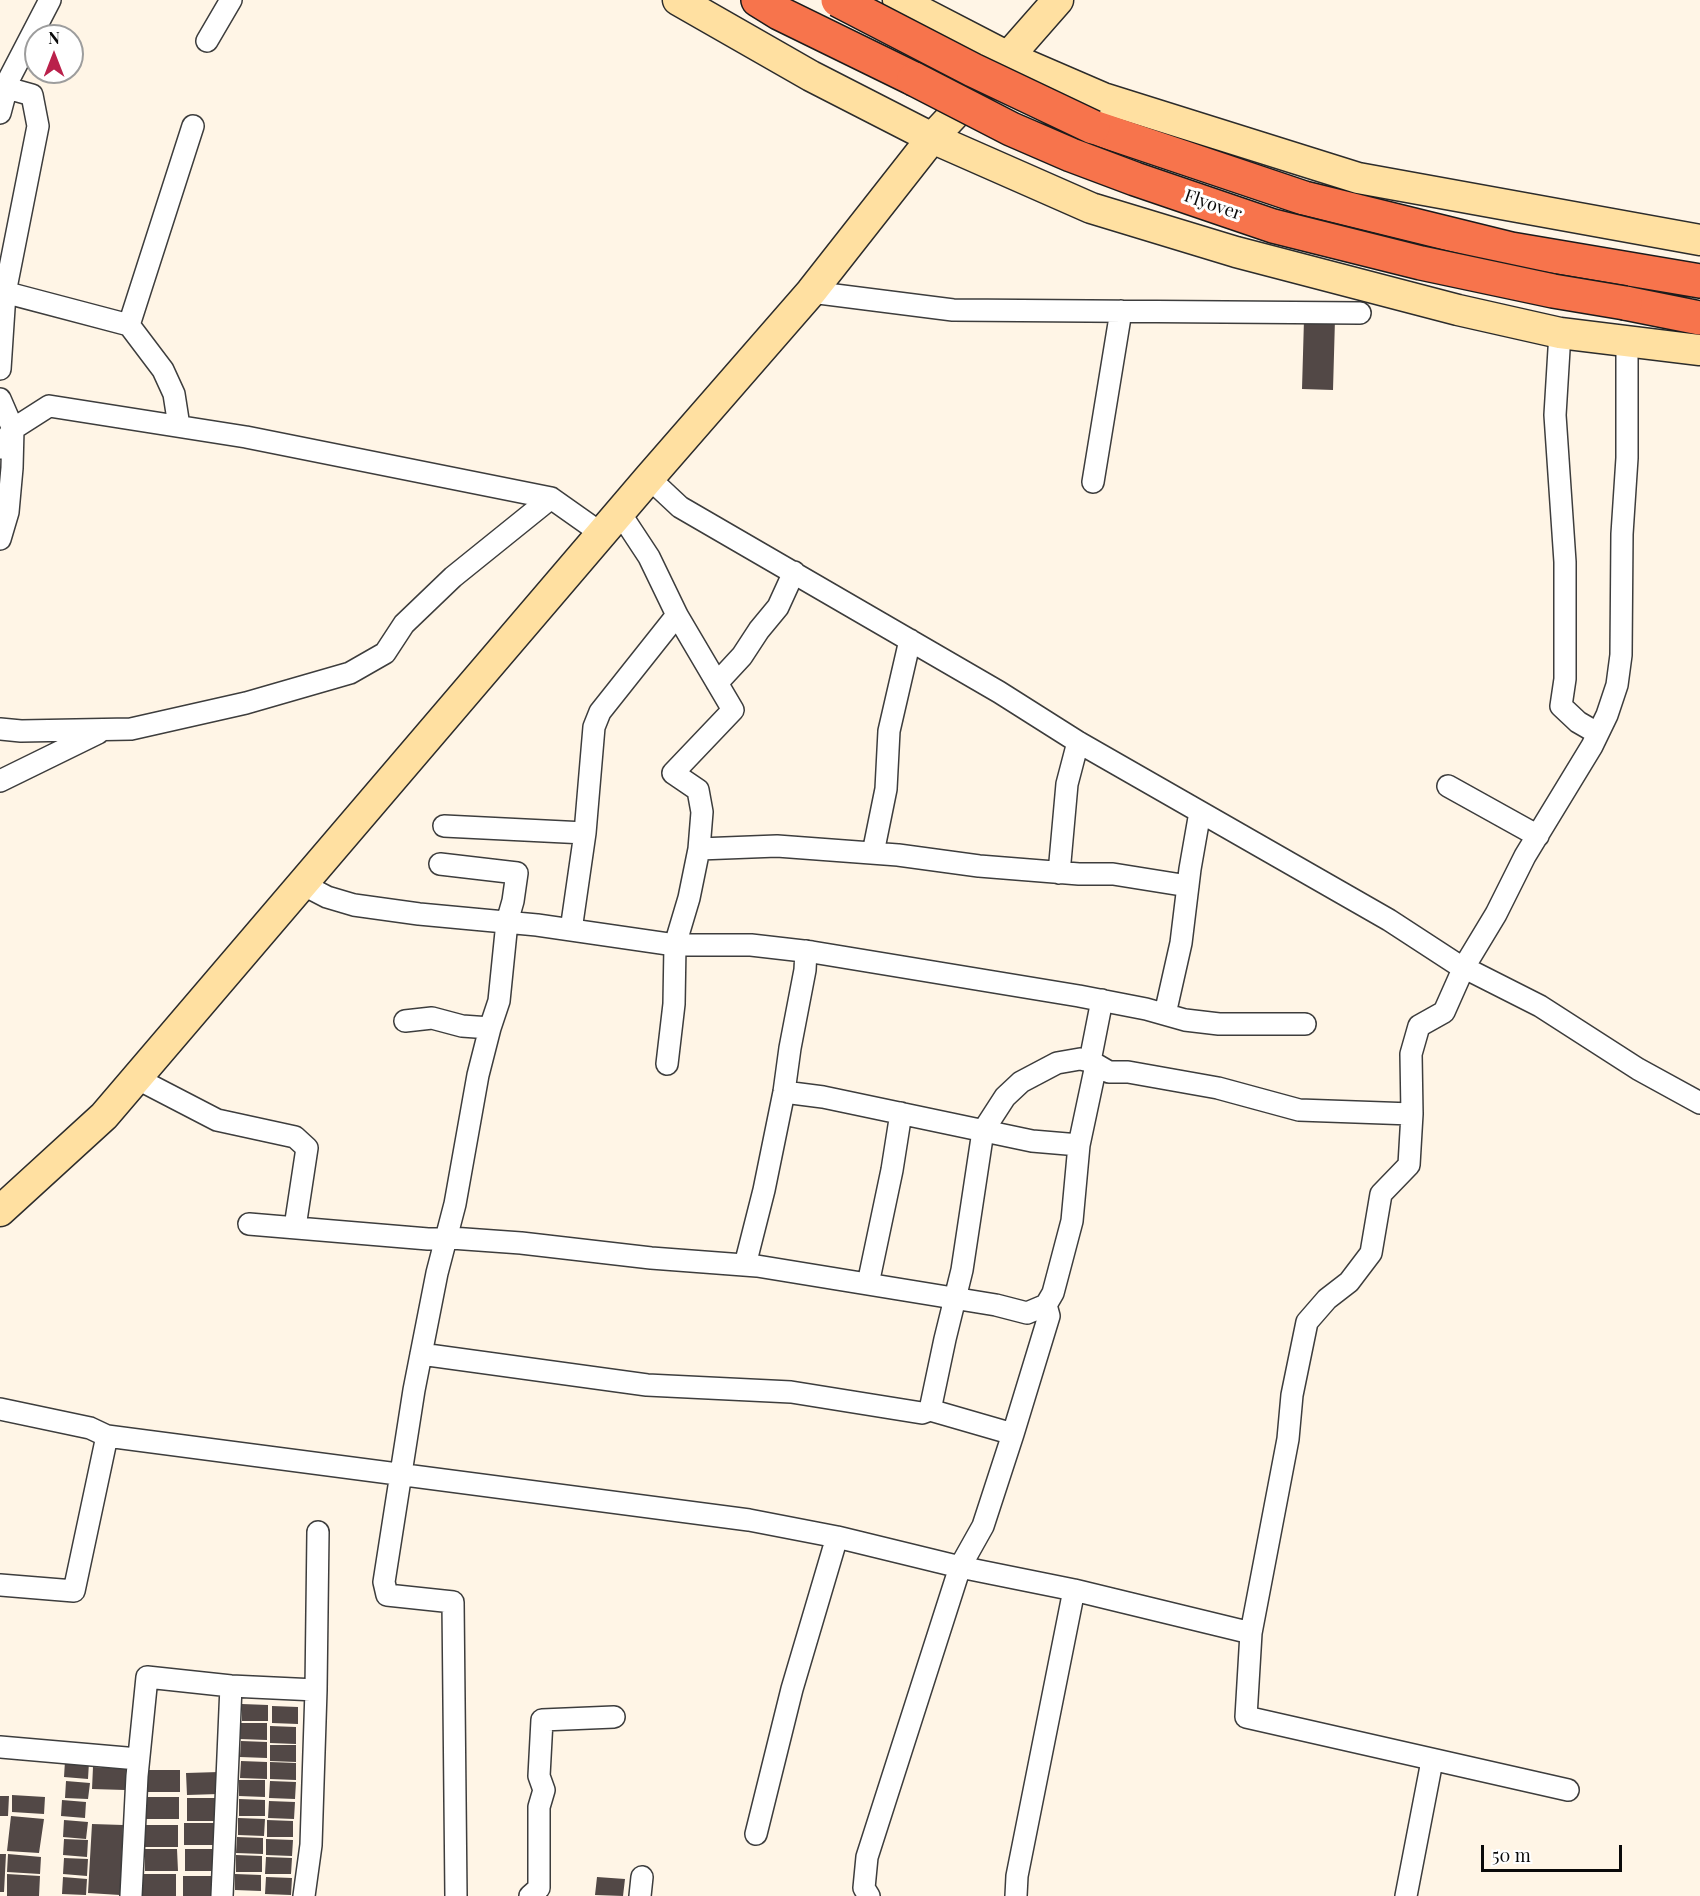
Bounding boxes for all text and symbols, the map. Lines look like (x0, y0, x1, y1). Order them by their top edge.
north arrow (24, 24, 84, 84)
text: N (48, 27, 60, 48)
street label: Flyover (1181, 185, 1245, 225)
scale bar (1484, 1833, 1625, 1871)
text: 50 m (1492, 1843, 1531, 1867)

